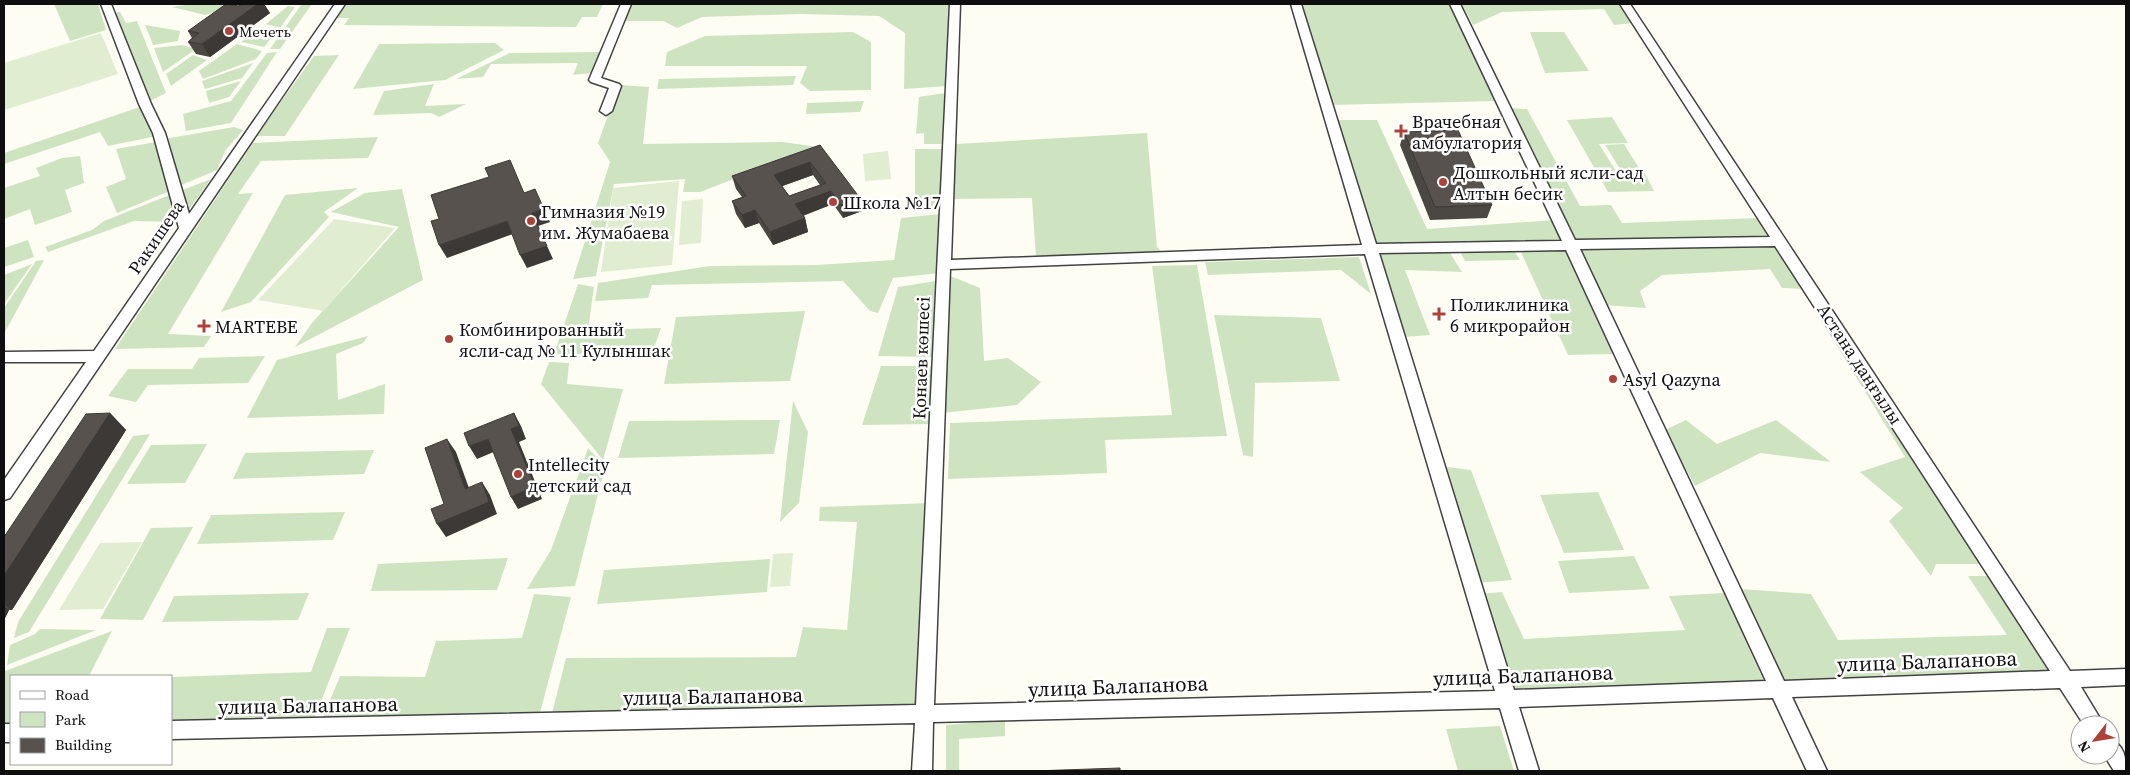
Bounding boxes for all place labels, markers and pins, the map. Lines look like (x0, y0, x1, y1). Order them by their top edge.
place label: Мечеть (239, 21, 291, 42)
marker: Мечеть (223, 25, 235, 37)
place label: Врачебная амбулатория (1412, 109, 1522, 155)
marker: Врачебная амбулатория (1394, 124, 1408, 138)
place label: Дошкольный ясли-сад Алтын бесик (1453, 160, 1644, 206)
marker: Дошкольный ясли-сад Алтын бесик (1437, 176, 1449, 188)
place label: Школа №17 (843, 190, 941, 215)
marker: Школа №17 (827, 196, 839, 208)
place label: Гимназия №19 им. Жумабаева (541, 199, 670, 245)
marker: Гимназия №19 им. Жумабаева (525, 215, 537, 227)
place label: Поликлиника 6 микрорайон (1450, 292, 1570, 338)
marker: Поликлиника 6 микрорайон (1432, 307, 1446, 321)
place label: MARTEBE (215, 314, 298, 339)
place label: Комбинированный ясли-сад № 11 Кулыншак (459, 317, 671, 363)
marker: MARTEBE (197, 319, 211, 333)
marker: Комбинированный ясли-сад № 11 Кулыншак (443, 333, 455, 345)
place label: Asyl Qazyna (1623, 367, 1721, 392)
marker: Asyl Qazyna (1607, 373, 1619, 385)
place label: Intellecity детский сад (528, 452, 631, 498)
marker: Intellecity детский сад (512, 468, 524, 480)

